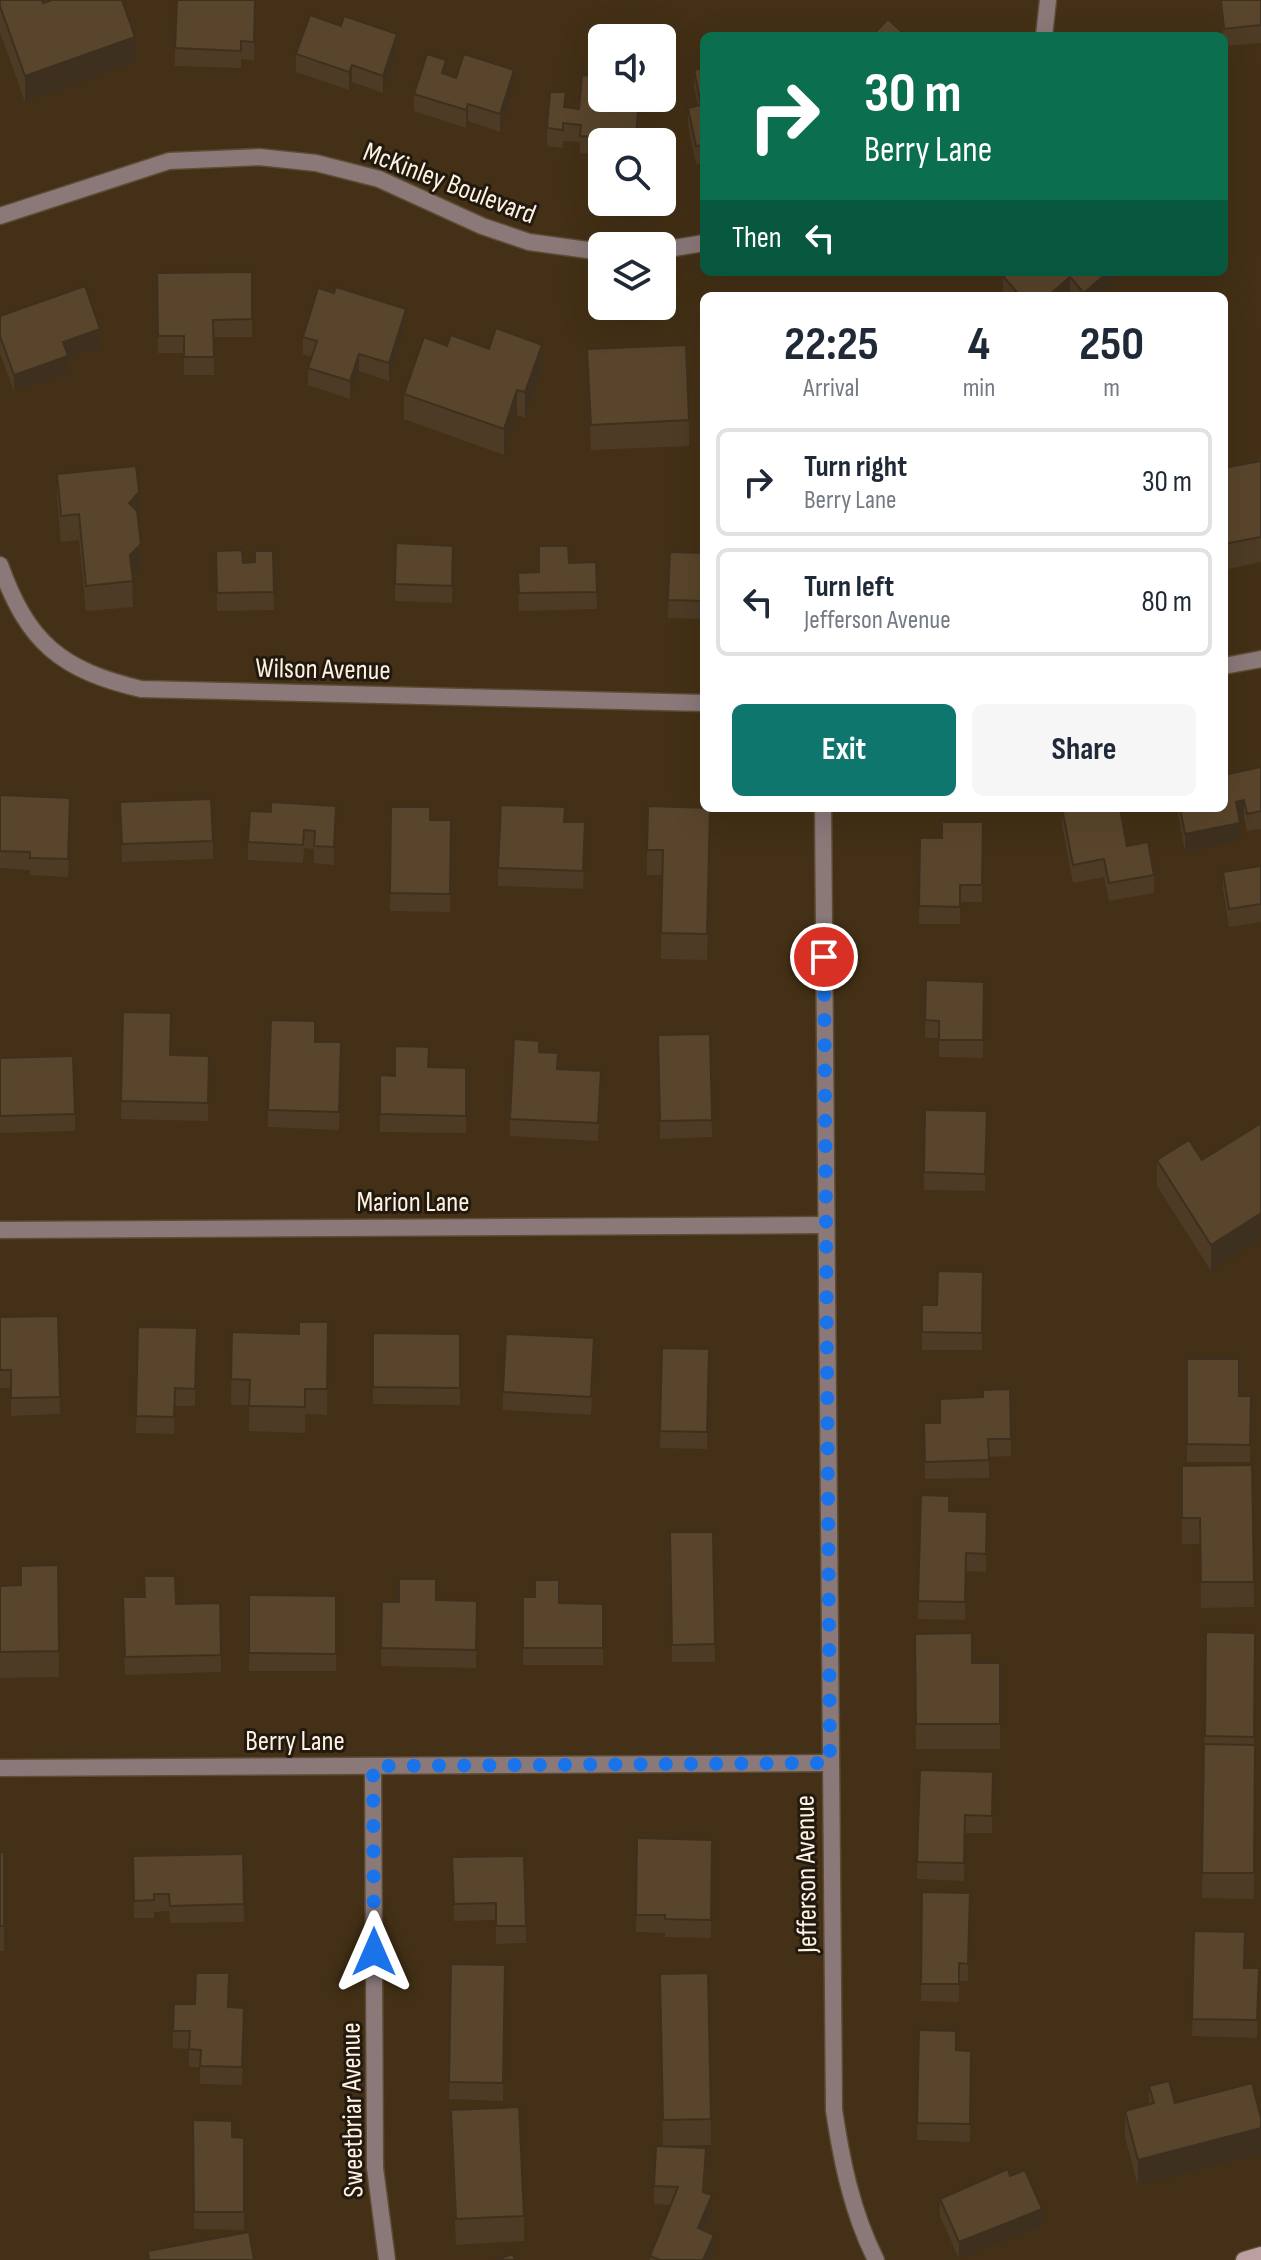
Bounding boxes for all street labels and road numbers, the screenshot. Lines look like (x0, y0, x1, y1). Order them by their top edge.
street label: McKinley Boulevard (359, 135, 540, 231)
street label: Wilson Avenue (255, 652, 391, 687)
street label: Marion Lane (356, 1186, 470, 1219)
street label: Berry Lane (245, 1725, 345, 1758)
street label: Jefferson Avenue (789, 1795, 824, 1954)
street label: Sweetbriar Avenue (334, 2022, 371, 2198)

